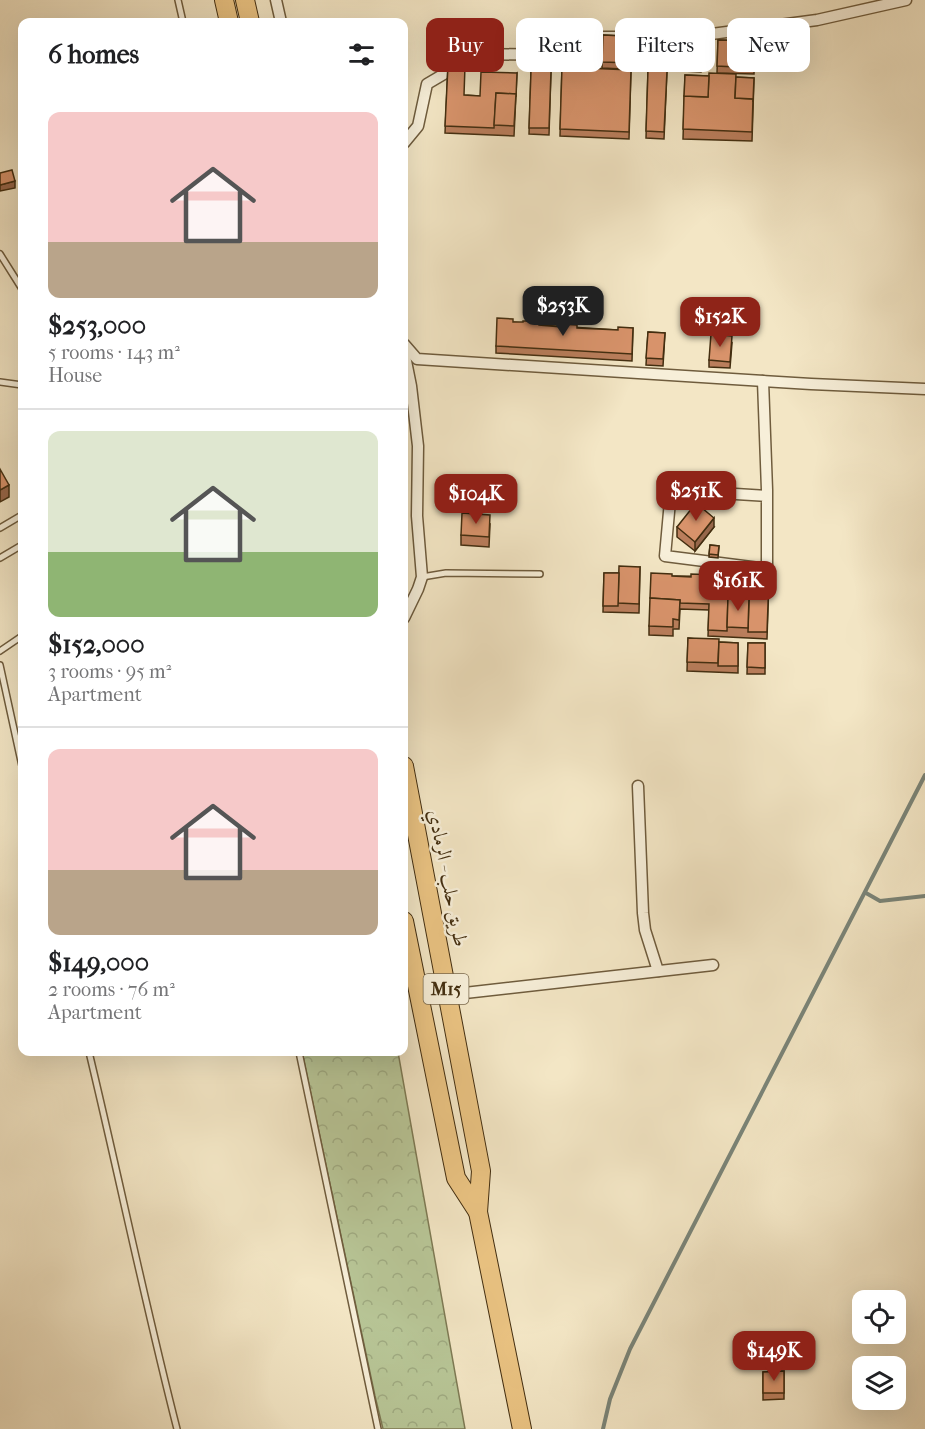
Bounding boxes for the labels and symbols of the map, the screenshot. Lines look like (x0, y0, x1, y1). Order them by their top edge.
pin: $253K (521, 286, 605, 337)
pin: $152K (678, 297, 762, 348)
pin: $251K (654, 471, 738, 522)
pin: $104K (434, 474, 518, 525)
pin: $161K (696, 561, 780, 612)
street label: طريق حلب - الرمادي (419, 807, 473, 949)
road number: M15 (424, 974, 468, 1004)
pin: $149K (732, 1331, 816, 1382)

